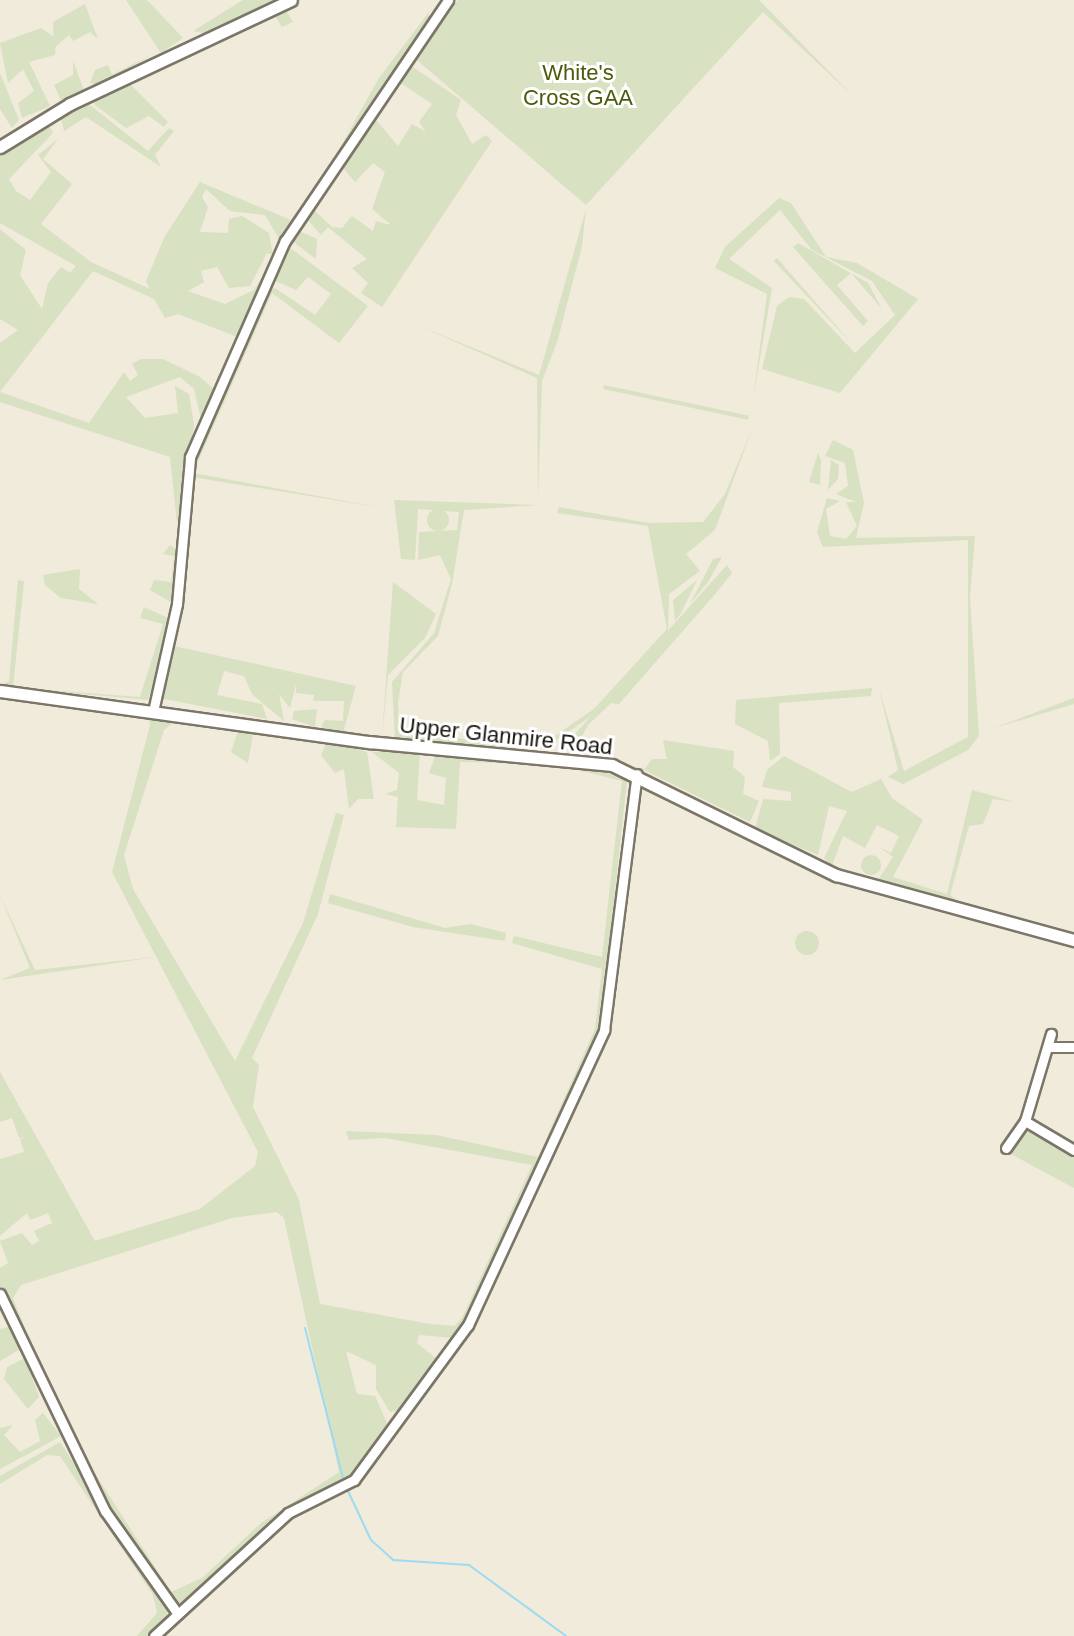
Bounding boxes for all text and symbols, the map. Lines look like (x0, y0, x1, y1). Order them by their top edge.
park label: White's Cross GAA (523, 59, 633, 110)
street label: Upper Glanmire Road (398, 712, 614, 760)

